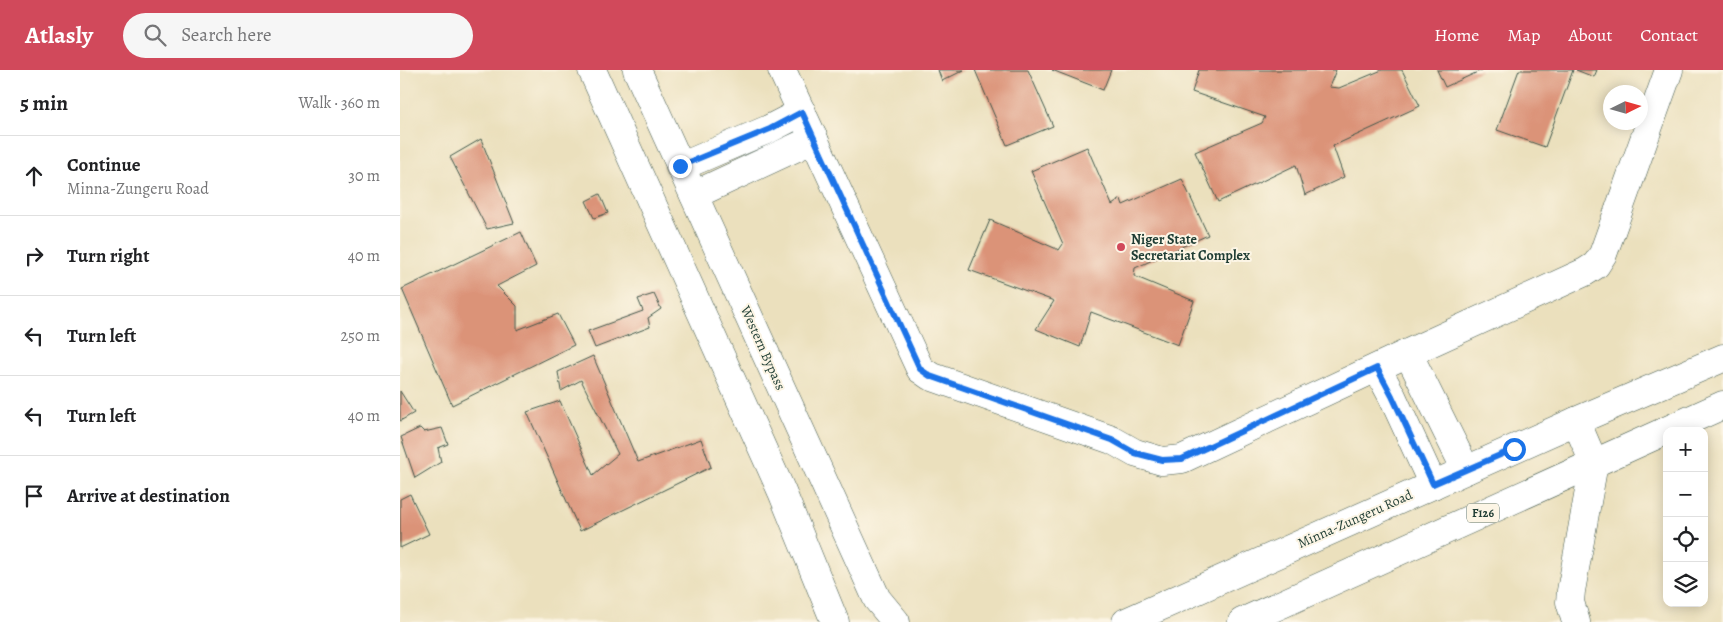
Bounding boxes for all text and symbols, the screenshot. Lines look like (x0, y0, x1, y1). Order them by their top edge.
search box (123, 13, 473, 58)
text: Atlasly (25, 19, 93, 51)
icon: search (141, 21, 169, 49)
text: Search here (181, 22, 272, 48)
text: Home (1434, 23, 1479, 47)
text: Map (1507, 23, 1540, 47)
text: About (1568, 23, 1612, 47)
text: Contact (1640, 23, 1698, 47)
north arrow (1603, 85, 1648, 130)
text: 5 min (20, 89, 68, 117)
text: Walk · 360 m (298, 92, 380, 114)
text: Continue (67, 152, 141, 178)
route end (669, 155, 692, 178)
icon: ahead (20, 162, 48, 190)
text: 30 m (348, 165, 380, 187)
text: Minna-Zungeru Road (67, 178, 209, 200)
place label: Niger State Secretariat Complex (1131, 230, 1250, 265)
marker: Niger State Secretariat Complex (1115, 241, 1127, 253)
icon: right (20, 242, 48, 270)
text: Turn right (67, 243, 149, 269)
text: 40 m (348, 245, 380, 267)
street label: Western Bypass (736, 302, 790, 393)
icon: left (20, 322, 48, 350)
text: Turn left (67, 323, 136, 349)
text: 250 m (341, 325, 380, 347)
icon: left (20, 402, 48, 430)
text: Turn left (67, 403, 136, 429)
text: 40 m (348, 405, 380, 427)
map controls (1663, 427, 1708, 607)
button: + (1663, 427, 1708, 472)
route start (1503, 438, 1526, 461)
button: − (1663, 472, 1708, 517)
icon: arrive (20, 482, 48, 510)
text: Arrive at destination (67, 483, 230, 509)
street label: Minna-Zungeru Road (1294, 485, 1416, 553)
road number: F126 (1467, 503, 1499, 522)
button: locate (1663, 517, 1708, 562)
button: layers (1663, 562, 1708, 607)

